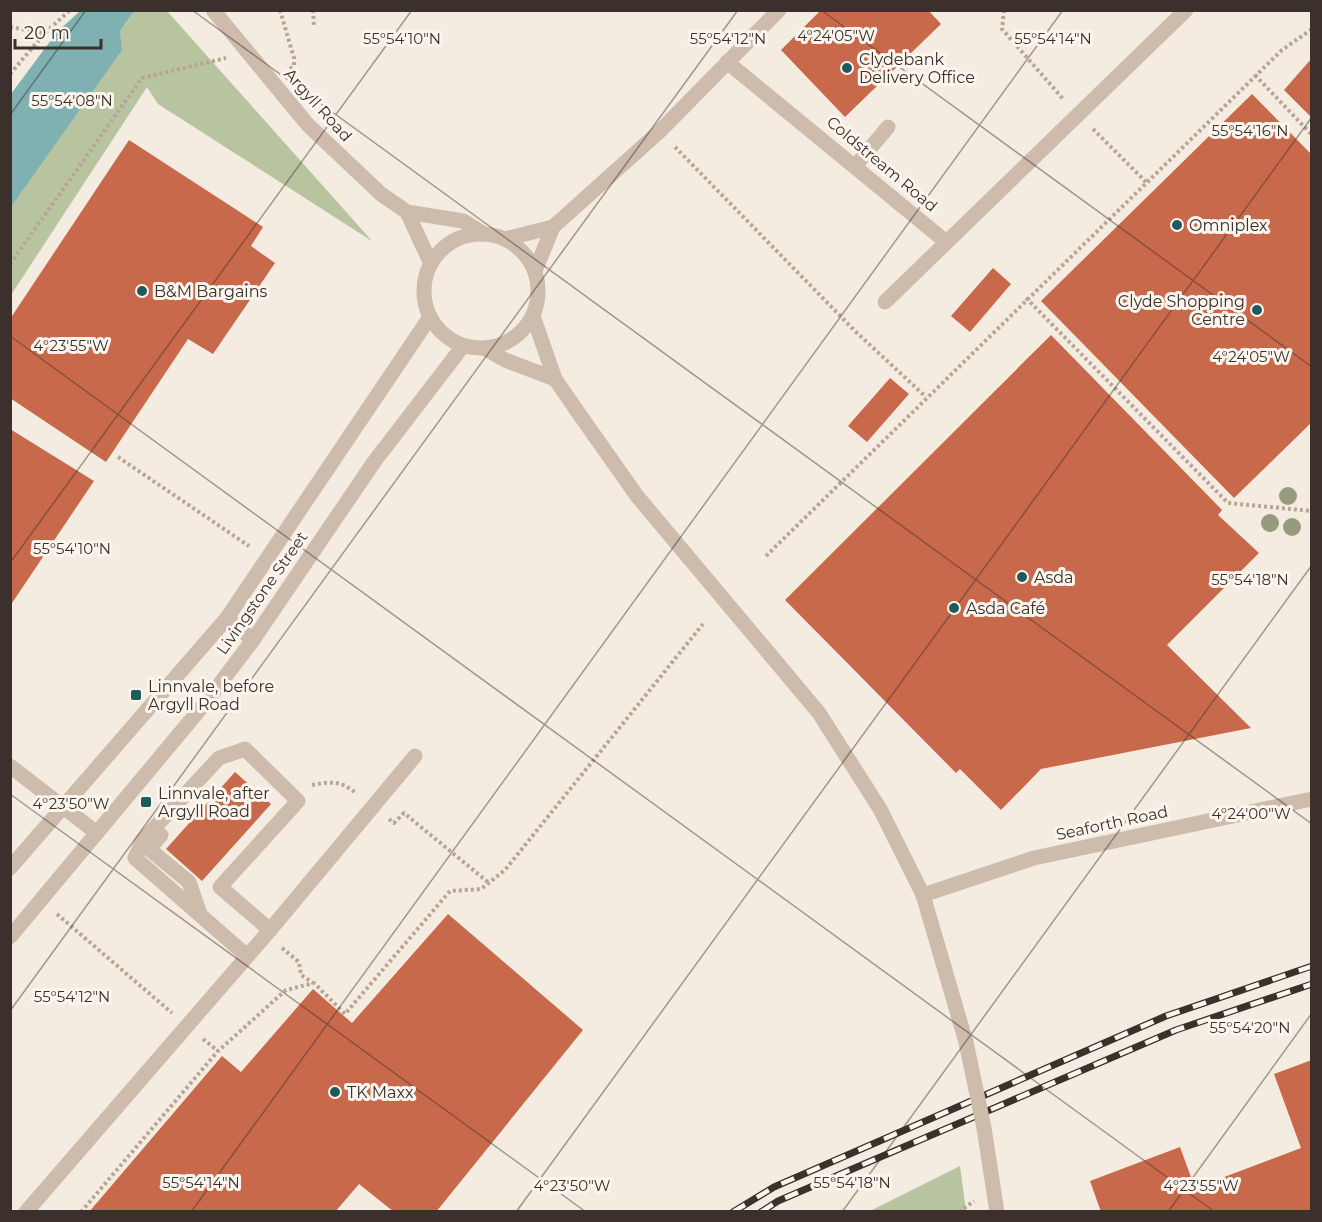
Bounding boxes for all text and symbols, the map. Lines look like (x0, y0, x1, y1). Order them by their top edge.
scale bar (15, 12, 100, 50)
text: 20 m (24, 22, 70, 44)
text: 4°24'05"W (797, 26, 875, 45)
text: 55°54'10"N (363, 29, 441, 48)
text: 55°54'12"N (690, 29, 766, 48)
text: 55°54'14"N (1014, 29, 1092, 48)
place label: Clydebank Delivery Office (859, 50, 975, 87)
marker: Clydebank Delivery Office (840, 61, 854, 75)
street label: Argyll Road (280, 64, 356, 146)
text: 55°54'08"N (31, 91, 113, 110)
street label: Coldstream Road (823, 112, 941, 216)
text: 55°54'16"N (1211, 121, 1289, 140)
place label: Omniplex (1189, 216, 1268, 235)
marker: Omniplex (1170, 218, 1184, 232)
place label: B&M Bargains (154, 282, 267, 301)
marker: B&M Bargains (135, 284, 149, 298)
place label: Clyde Shopping Centre (1118, 292, 1245, 329)
marker: Clyde Shopping Centre (1250, 303, 1264, 317)
text: 4°23'55"W (33, 336, 109, 355)
text: 4°24'05"W (1212, 347, 1290, 366)
street label: Livingstone Street (212, 528, 312, 658)
text: 55°54'10"N (33, 539, 111, 558)
place label: Asda (1034, 568, 1074, 587)
marker: Asda (1015, 570, 1029, 584)
text: 55°54'18"N (1211, 570, 1289, 589)
place label: Asda Café (966, 599, 1045, 618)
marker: Asda Café (947, 601, 961, 615)
place label: Linnvale, before Argyll Road (148, 677, 274, 714)
marker: Linnvale, before Argyll Road (129, 688, 143, 702)
place label: Linnvale, after Argyll Road (158, 784, 270, 821)
text: 4°23'50"W (33, 794, 110, 813)
marker: Linnvale, after Argyll Road (139, 795, 153, 809)
street label: Seaforth Road (1054, 802, 1170, 844)
text: 4°24'00"W (1211, 804, 1291, 823)
text: 55°54'12"N (34, 987, 110, 1006)
text: 55°54'20"N (1210, 1018, 1290, 1037)
place label: TK Maxx (347, 1083, 414, 1102)
marker: TK Maxx (328, 1085, 342, 1099)
text: 55°54'14"N (162, 1173, 240, 1192)
text: 55°54'18"N (813, 1173, 891, 1192)
text: 4°23'50"W (534, 1176, 611, 1195)
text: 4°23'55"W (1163, 1176, 1239, 1195)

